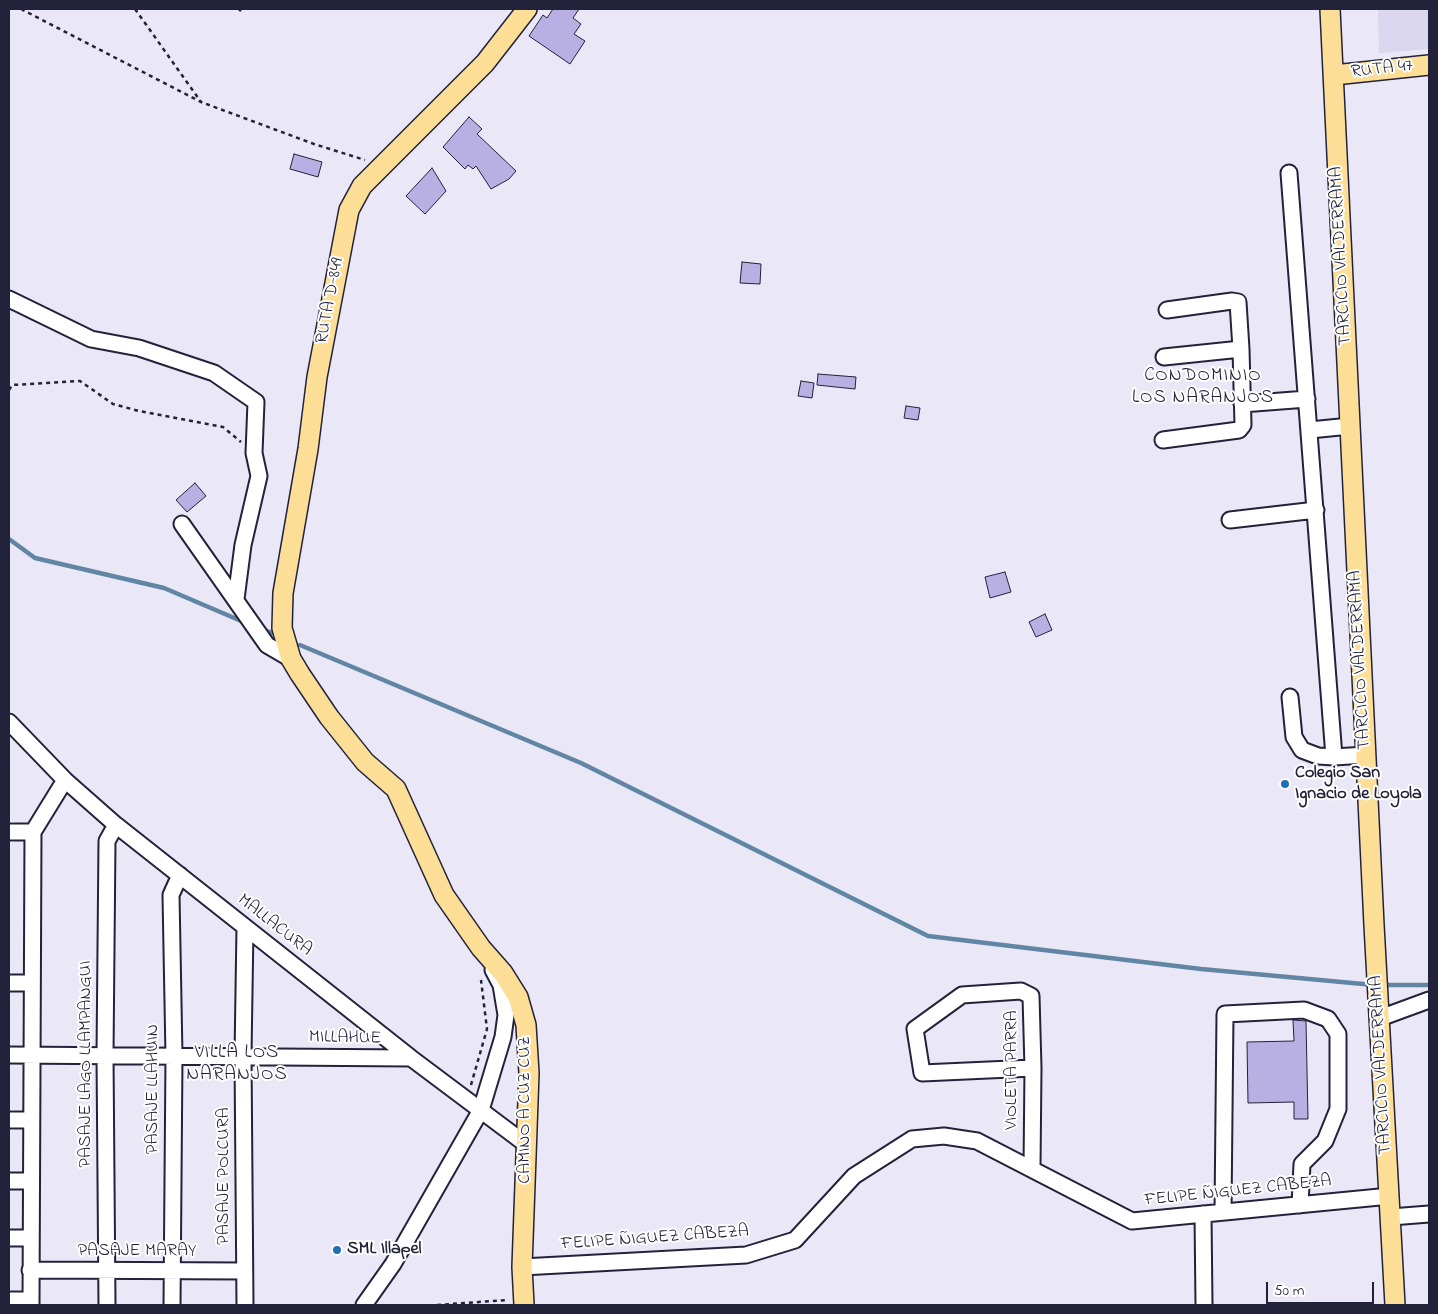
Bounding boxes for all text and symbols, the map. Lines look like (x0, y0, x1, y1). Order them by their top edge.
street label: RUTA 47 (1350, 56, 1414, 84)
street label: TARCICIO VALDERRAMA (1327, 166, 1357, 346)
street label: RUTA D-849 (312, 256, 350, 346)
district label: CONDOMINIO LOS NARANJOS (1131, 366, 1275, 410)
street label: TARCICIO VALDERRAMA (1346, 570, 1376, 750)
place label: Colegio San Ignacio de Loyola (1295, 763, 1422, 806)
marker: Colegio San Ignacio de Loyola (1279, 778, 1291, 790)
street label: MALLACURA (232, 890, 316, 962)
street label: PASAJE LAGO LLAMPANGUI (76, 961, 98, 1167)
street label: TARCICIO VALDERRAMA (1367, 975, 1397, 1155)
street label: VIOLETA PARRA (1002, 1010, 1024, 1130)
street label: PASAJE LLAHUIN (143, 1024, 165, 1154)
street label: MILLAHUE (309, 1028, 381, 1050)
street label: CAMINO A CUZ CUZ (515, 1036, 537, 1184)
district label: VILLA LOS NARANJOS (185, 1043, 289, 1087)
street label: PASAJE POLCURA (214, 1107, 236, 1245)
street label: FELIPE ÑIGUEZ CABEZA (1143, 1171, 1333, 1213)
street label: FELIPE ÑIGUEZ CABEZA (560, 1222, 750, 1256)
place label: SML Illapel (347, 1239, 422, 1261)
street label: PASAJE MARAY (78, 1241, 196, 1263)
marker: SML Illapel (331, 1244, 343, 1256)
scale bar (1268, 1272, 1376, 1304)
text: 50 m (1274, 1280, 1304, 1302)

